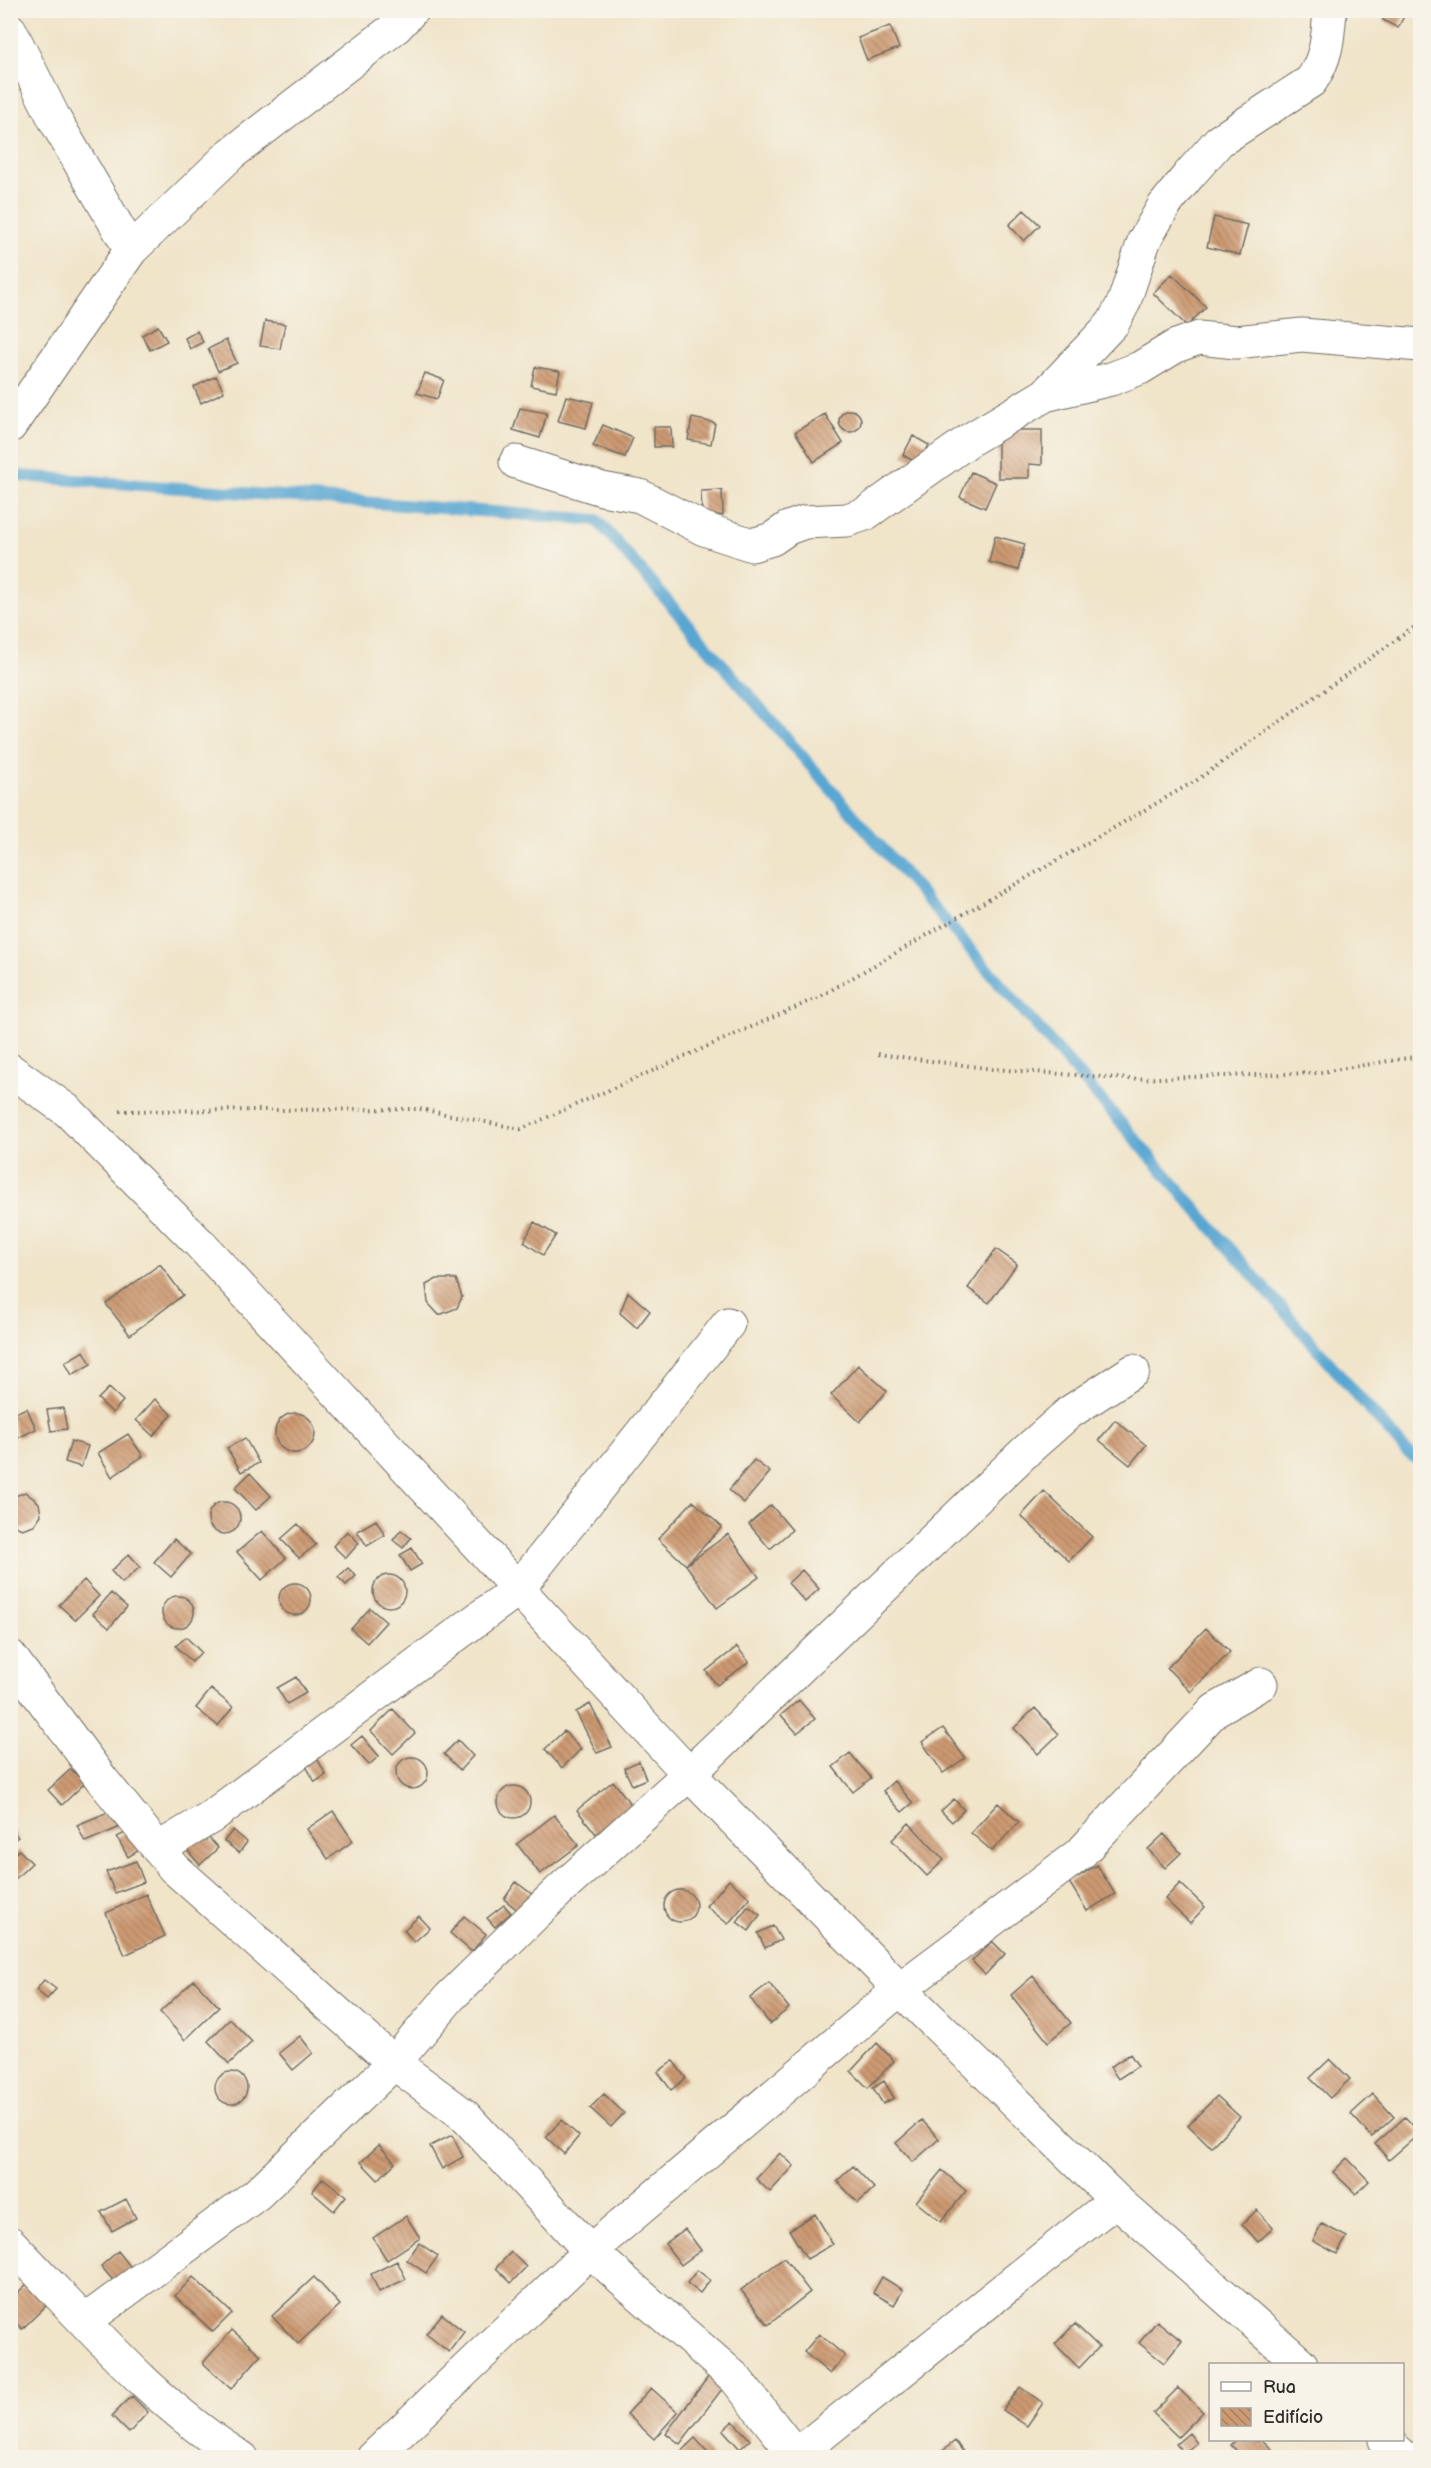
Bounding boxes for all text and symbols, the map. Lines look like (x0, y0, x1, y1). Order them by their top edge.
legend (1209, 2363, 1404, 2441)
text: Rua (1263, 2377, 1296, 2398)
text: Edifício (1263, 2407, 1323, 2428)

